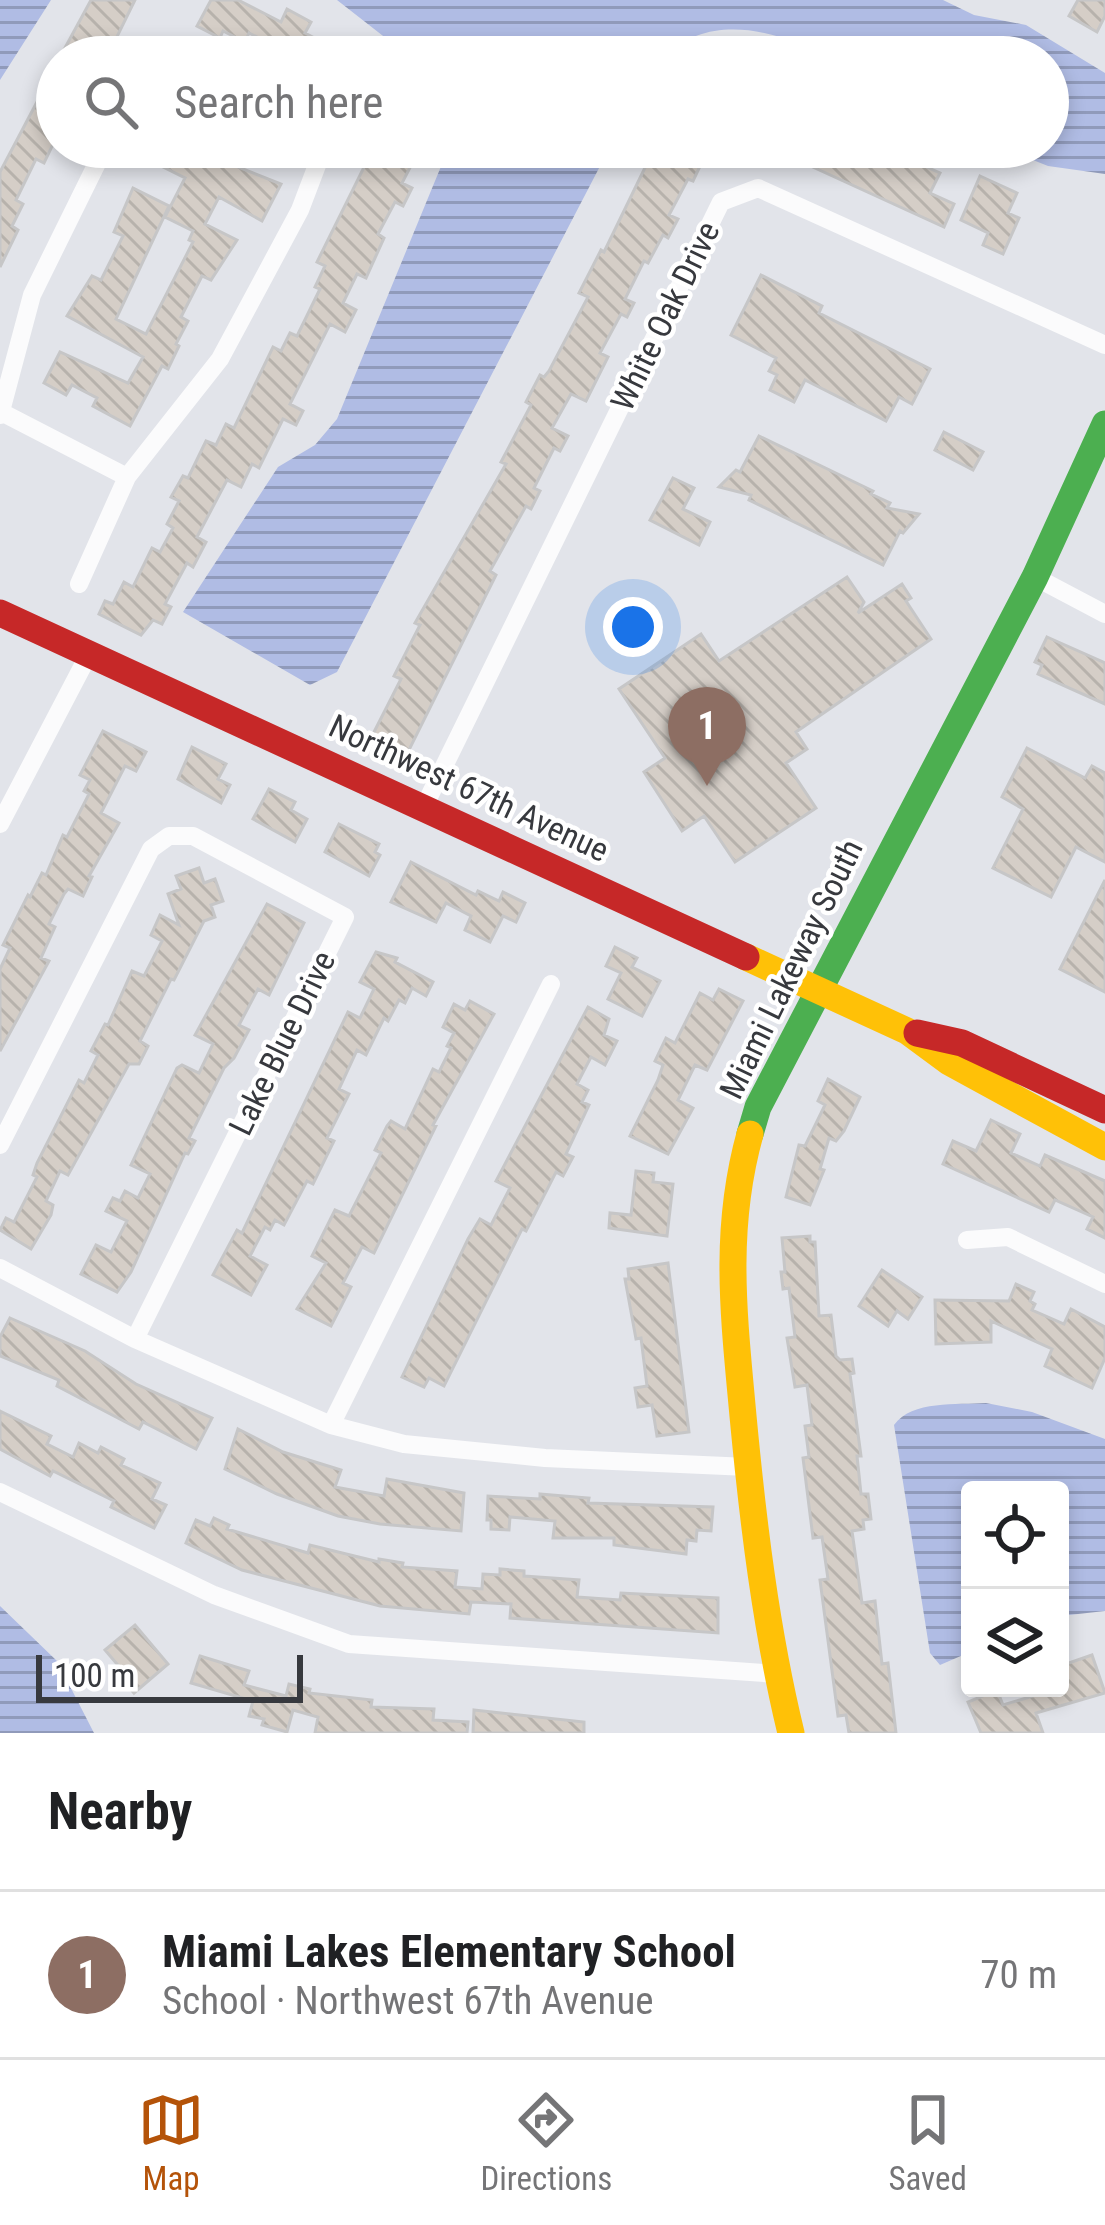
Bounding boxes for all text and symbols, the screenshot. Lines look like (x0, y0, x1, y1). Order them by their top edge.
search box (36, 36, 1069, 168)
icon: search (78, 69, 144, 135)
text: Search here (174, 76, 383, 129)
street label: White Oak Drive (602, 215, 728, 417)
your location (603, 597, 663, 657)
pin: 1 (668, 687, 746, 786)
street label: Northwest 67th Avenue (323, 706, 615, 870)
street label: Miami Lakeway South (711, 833, 871, 1105)
street label: Lake Blue Drive (221, 945, 343, 1141)
map controls (961, 1481, 1069, 1697)
button: locate (961, 1481, 1069, 1589)
button: layers (961, 1589, 1069, 1697)
scale bar (36, 1649, 303, 1702)
text: 100 m (54, 1656, 135, 1695)
text: Nearby (48, 1782, 192, 1841)
text: Miami Lakes Elementary School (162, 1925, 736, 1978)
text: 1 (77, 1952, 97, 1998)
text: 70 m (980, 1952, 1057, 1998)
text: School · Northwest 67th Avenue (162, 1978, 654, 2024)
tab: Map (138, 2087, 204, 2198)
tab: Directions (480, 2087, 612, 2198)
tab: Saved (888, 2087, 967, 2198)

